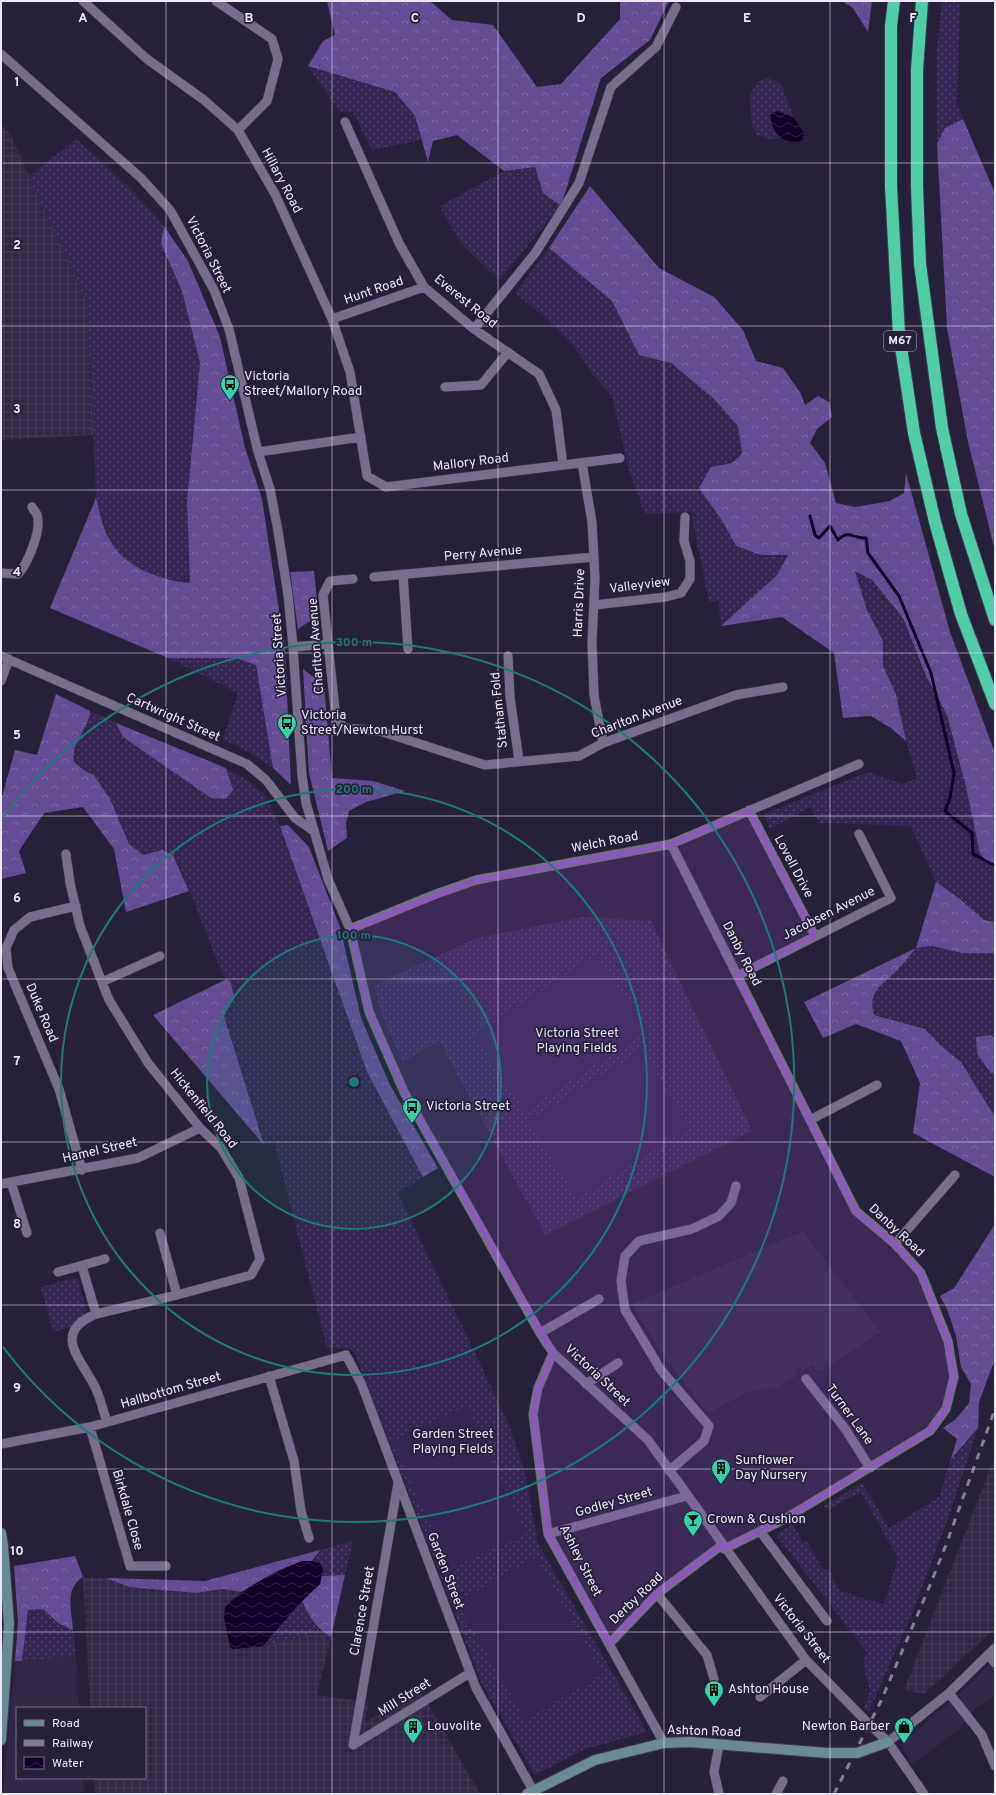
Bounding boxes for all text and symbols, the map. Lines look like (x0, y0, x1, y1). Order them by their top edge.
text: A (78, 11, 88, 27)
text: B (245, 11, 254, 27)
text: C (411, 11, 419, 27)
text: D (576, 11, 586, 27)
text: E (743, 11, 751, 27)
text: F (909, 11, 917, 27)
text: 1 (14, 75, 20, 91)
street label: Hillary Road (257, 146, 305, 216)
street label: Victoria Street (182, 214, 234, 296)
text: 2 (13, 238, 21, 254)
street label: Everest Road (430, 272, 500, 332)
street label: Hunt Road (342, 273, 406, 309)
road number: M67 (884, 331, 916, 351)
place label: Victoria Street/Mallory Road (244, 369, 362, 400)
bus stop icon: Victoria Street/Mallory Road (219, 373, 241, 401)
text: 3 (13, 402, 21, 418)
street label: Mallory Road (432, 450, 510, 476)
street label: Perry Avenue (443, 543, 523, 565)
text: 4 (13, 565, 21, 581)
street label: Harris Drive (571, 568, 589, 638)
street label: Valleyview (609, 574, 671, 598)
street label: Charlton Avenue (306, 597, 328, 695)
street label: Victoria Street (269, 612, 291, 698)
text: 300 m (336, 635, 372, 651)
street label: Statham Fold (488, 671, 512, 749)
street label: Cartwright Street (124, 690, 223, 746)
street label: Charlton Avenue (589, 693, 685, 743)
place label: Victoria Street/Newton Hurst (301, 708, 423, 739)
bus stop icon: Victoria Street/Newton Hurst (276, 712, 298, 740)
text: 5 (13, 728, 21, 744)
text: 200 m (336, 782, 372, 798)
street label: Welch Road (570, 829, 640, 857)
street label: Lovell Drive (770, 833, 816, 901)
street label: Jacobsen Avenue (780, 884, 878, 944)
text: 6 (13, 891, 21, 907)
street label: Danby Road (718, 919, 764, 989)
text: 100 m (337, 928, 371, 944)
street label: Duke Road (21, 981, 61, 1045)
park label: Victoria Street Playing Fields (535, 1026, 619, 1057)
text: 7 (14, 1054, 21, 1070)
street label: Hickenfield Road (166, 1066, 240, 1152)
centre of rings (347, 1075, 361, 1089)
bus stop icon: Victoria Street (401, 1096, 423, 1124)
place label: Victoria Street (426, 1099, 510, 1115)
street label: Hamel Street (61, 1135, 139, 1167)
street label: Danby Road (865, 1201, 927, 1261)
text: 8 (13, 1217, 21, 1233)
street label: Victoria Street (561, 1341, 633, 1411)
street label: Hallbottom Street (119, 1369, 223, 1413)
text: 9 (13, 1381, 21, 1397)
street label: Turner Lane (822, 1382, 876, 1448)
park label: Garden Street Playing Fields (412, 1427, 494, 1458)
place label: Sunflower Day Nursery (735, 1453, 807, 1484)
building icon: Sunflower Day Nursery (710, 1457, 732, 1485)
street label: Birkdale Close (108, 1468, 146, 1552)
street label: Godley Street (574, 1484, 655, 1522)
bar icon: Crown & Cushion (682, 1509, 704, 1537)
place label: Crown & Cushion (707, 1512, 806, 1528)
street label: Ashley Street (555, 1523, 605, 1599)
street label: Garden Street (423, 1530, 467, 1612)
text: 10 (10, 1544, 24, 1560)
street label: Clarence Street (347, 1565, 379, 1657)
street label: Derby Road (607, 1570, 667, 1628)
street label: Victoria Street (769, 1591, 833, 1667)
street label: Mill Street (376, 1675, 434, 1721)
building icon: Ashton House (703, 1679, 725, 1707)
place label: Ashton House (728, 1682, 809, 1698)
legend (16, 1707, 146, 1779)
text: Road (52, 1716, 80, 1732)
building icon: Louvolite (402, 1716, 424, 1744)
shop icon: Newton Barber (893, 1716, 915, 1744)
place label: Louvolite (427, 1719, 481, 1735)
place label: Newton Barber (802, 1719, 890, 1735)
street label: Ashton Road (667, 1723, 741, 1741)
text: Railway (52, 1736, 93, 1752)
text: Water (52, 1756, 84, 1772)

